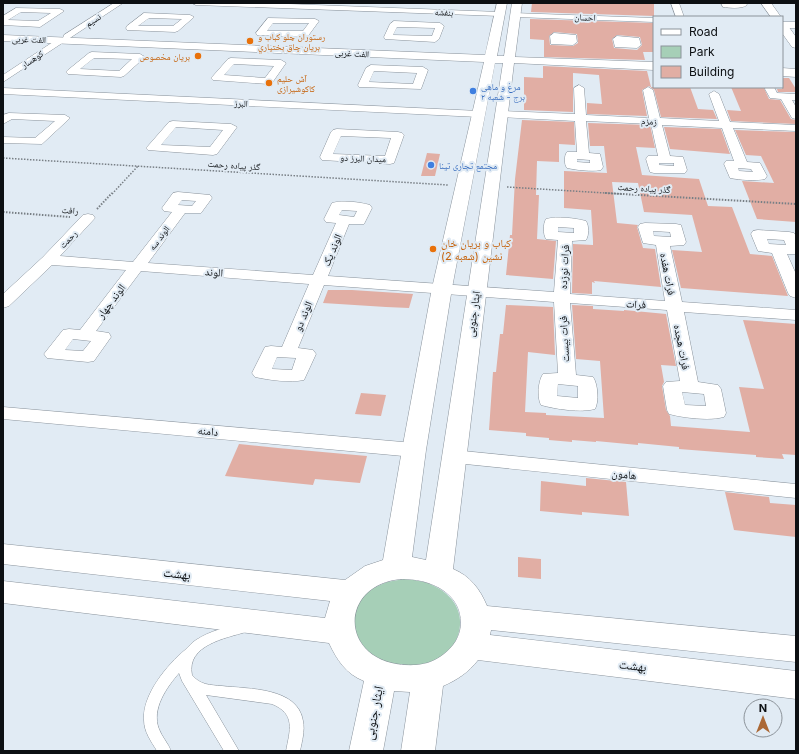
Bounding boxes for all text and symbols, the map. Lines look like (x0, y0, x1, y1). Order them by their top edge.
street label: بنفشه (434, 6, 454, 18)
street label: نسیم (83, 11, 104, 30)
street label: احسان (574, 11, 596, 23)
legend (653, 16, 783, 88)
text: Road (689, 24, 718, 39)
place label: رستوران چلو كباب و بريان چاق بختياري (258, 31, 326, 54)
street label: الفت غربی (12, 33, 46, 45)
marker: رستوران چلو كباب و بريان چاق بختياري (245, 36, 255, 46)
text: Park (689, 44, 715, 59)
street label: الفت غربی (335, 47, 369, 60)
street label: کوهسار (18, 48, 45, 71)
place label: بریان مخصوص (140, 51, 191, 62)
marker: بریان مخصوص (193, 51, 203, 61)
text: Building (689, 64, 734, 79)
place label: آش حلیم کاکوشیرازی (277, 73, 315, 94)
marker: آش حلیم کاکوشیرازی (264, 78, 274, 88)
place label: مرغ و ماهی برج - شعبه ۲ (481, 81, 525, 103)
marker: مرغ و ماهی برج - شعبه ۲ (468, 86, 478, 96)
street label: البرز (233, 97, 248, 109)
street label: زمزم (641, 115, 658, 129)
street label: میدان البرز دو (340, 152, 386, 165)
street label: گذر پیاده رحمت (207, 158, 261, 173)
marker: مجتمع تجاری تینا (426, 160, 436, 170)
place label: مجتمع تجاری تینا (439, 160, 497, 172)
street label: گذر پیاده رحمت (617, 181, 671, 196)
street label: رافت (61, 204, 79, 216)
street label: الوند سه (146, 224, 172, 252)
street label: رحمت (57, 228, 79, 250)
street label: الوند یک (319, 232, 345, 268)
place label: کباب و بریان خان نشین (شعبه 2) (441, 236, 512, 263)
marker: کباب و بریان خان نشین (شعبه 2) (428, 244, 438, 254)
street label: فرات نوزده (556, 244, 572, 290)
street label: فرات هفده (657, 252, 679, 297)
street label: الوند (204, 264, 224, 280)
street label: الوند چهار (93, 281, 129, 322)
street label: ایثار جنوبی (463, 290, 483, 338)
street label: فرات (625, 296, 647, 312)
street label: الوند دو (290, 299, 316, 333)
street label: فرات بیست (556, 315, 572, 363)
street label: فرات هجده (671, 323, 693, 371)
street label: دامنه (197, 423, 219, 439)
street label: هامون (611, 466, 638, 482)
street label: بهشت (162, 564, 192, 583)
street label: بهشت (618, 655, 648, 675)
street label: ایثار جنوبی (360, 685, 387, 742)
north arrow (743, 698, 783, 738)
text: N (759, 701, 767, 715)

